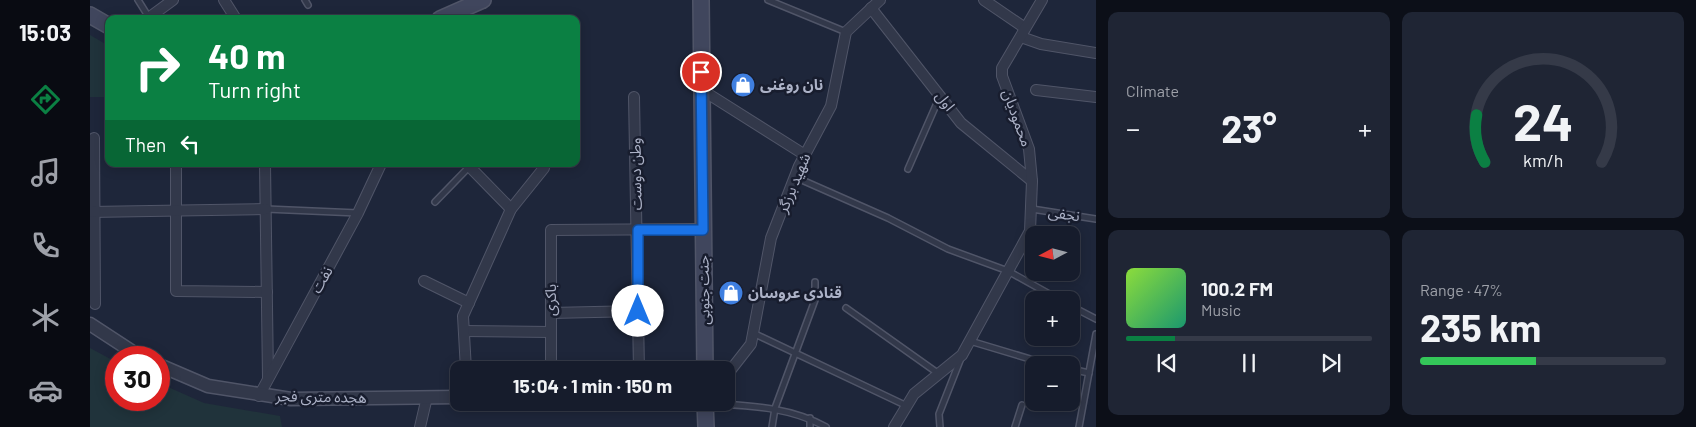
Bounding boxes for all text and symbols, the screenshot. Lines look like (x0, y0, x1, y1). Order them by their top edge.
text: 15:03 (19, 19, 71, 45)
text: 40 m (208, 34, 285, 76)
icon: right (125, 35, 190, 100)
pin (680, 51, 722, 93)
icon: arrive (687, 58, 715, 86)
shop icon: نان روغنی (730, 72, 756, 98)
place label: نان روغنی (760, 75, 823, 94)
text: Turn right (208, 76, 301, 102)
text: Climate (1126, 81, 1179, 100)
icon: directions (28, 82, 63, 117)
street label: اول (932, 87, 959, 115)
street label: محمودیان (998, 87, 1037, 149)
text: 24 (1513, 89, 1573, 151)
text: 23° (1221, 105, 1277, 151)
text: − (1126, 111, 1140, 145)
text: + (1358, 111, 1372, 145)
icon: left (176, 130, 204, 158)
text: Then (125, 133, 166, 156)
street label: وطن دوست (625, 137, 646, 211)
text: km/h (1523, 149, 1563, 171)
street label: شهید برزگر (772, 150, 815, 216)
icon: music (28, 155, 63, 190)
street label: نجفی (1047, 202, 1081, 225)
north arrow (1025, 226, 1080, 281)
map controls (1025, 226, 1080, 411)
icon: phone (28, 228, 63, 263)
street label: جنت جنوبی (693, 255, 714, 325)
street label: نفت (307, 263, 336, 296)
text: 100.2 FM (1201, 277, 1273, 300)
shop icon: قنادی عروسان (718, 280, 744, 306)
text: Range · 47% (1420, 280, 1503, 299)
place label: قنادی عروسان (748, 283, 842, 302)
street label: باکری (541, 284, 560, 316)
position arrow (611, 284, 663, 336)
button: + (1025, 291, 1080, 346)
icon: climate (28, 300, 63, 335)
text: Music (1201, 300, 1241, 319)
text: 235 km (1420, 304, 1541, 350)
speed limit sign: 30 (105, 346, 170, 411)
icon: previous (1153, 349, 1181, 377)
icon: pause (1235, 349, 1263, 377)
icon: next (1317, 349, 1345, 377)
button: − (1025, 356, 1080, 411)
icon: car (28, 373, 63, 408)
text: 15:04 · 1 min · 150 m (513, 374, 672, 397)
street label: هجده متری فجر (274, 386, 367, 407)

